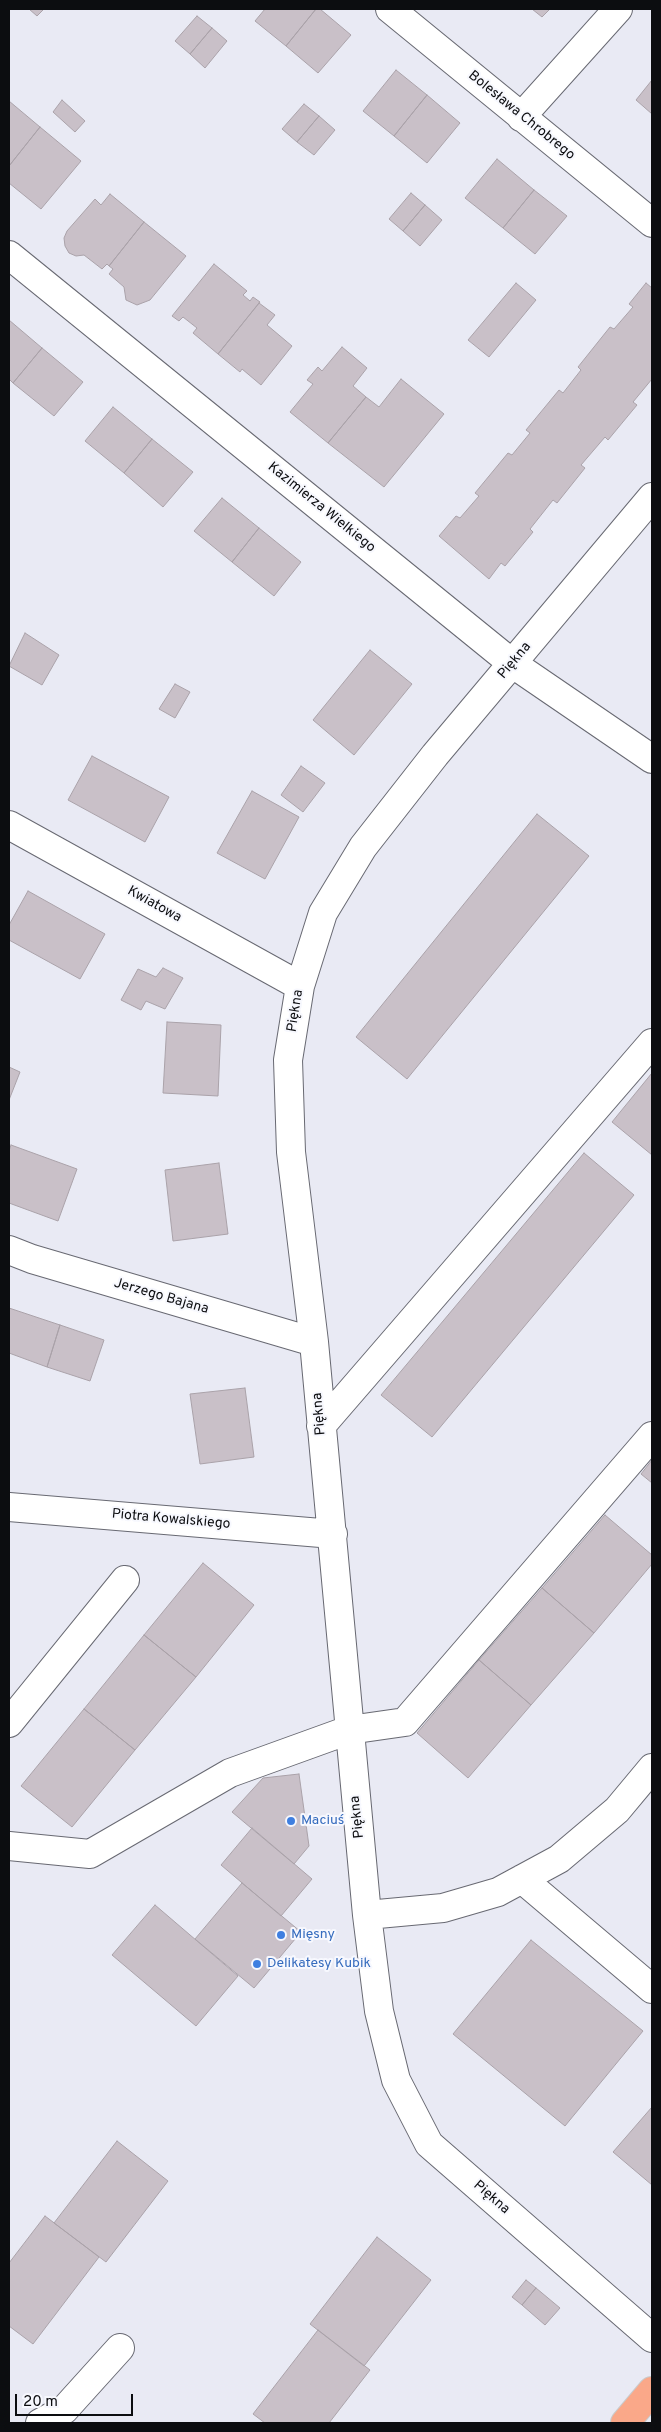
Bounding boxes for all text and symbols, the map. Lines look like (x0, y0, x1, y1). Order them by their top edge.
street label: Bolesława Chrobrego (464, 68, 578, 164)
street label: Kazimierza Wielkiego (264, 459, 378, 557)
street label: Piękna (495, 639, 535, 683)
street label: Kwiatowa (124, 883, 184, 927)
street label: Piękna (284, 989, 308, 1033)
street label: Jerzego Bajana (112, 1275, 210, 1319)
street label: Piękna (310, 1392, 330, 1436)
street label: Piotra Kowalskiego (111, 1506, 231, 1534)
street label: Piękna (347, 1795, 369, 1839)
place label: Maciuś (301, 1813, 344, 1829)
marker: Maciuś (285, 1815, 297, 1827)
place label: Mięsny (291, 1927, 335, 1943)
marker: Mięsny (275, 1929, 287, 1941)
place label: Delikatesy Kubik (267, 1956, 371, 1972)
marker: Delikatesy Kubik (251, 1958, 263, 1970)
street label: Piękna (469, 2178, 513, 2218)
scale bar (18, 2384, 135, 2416)
text: 20 m (23, 2393, 58, 2412)

